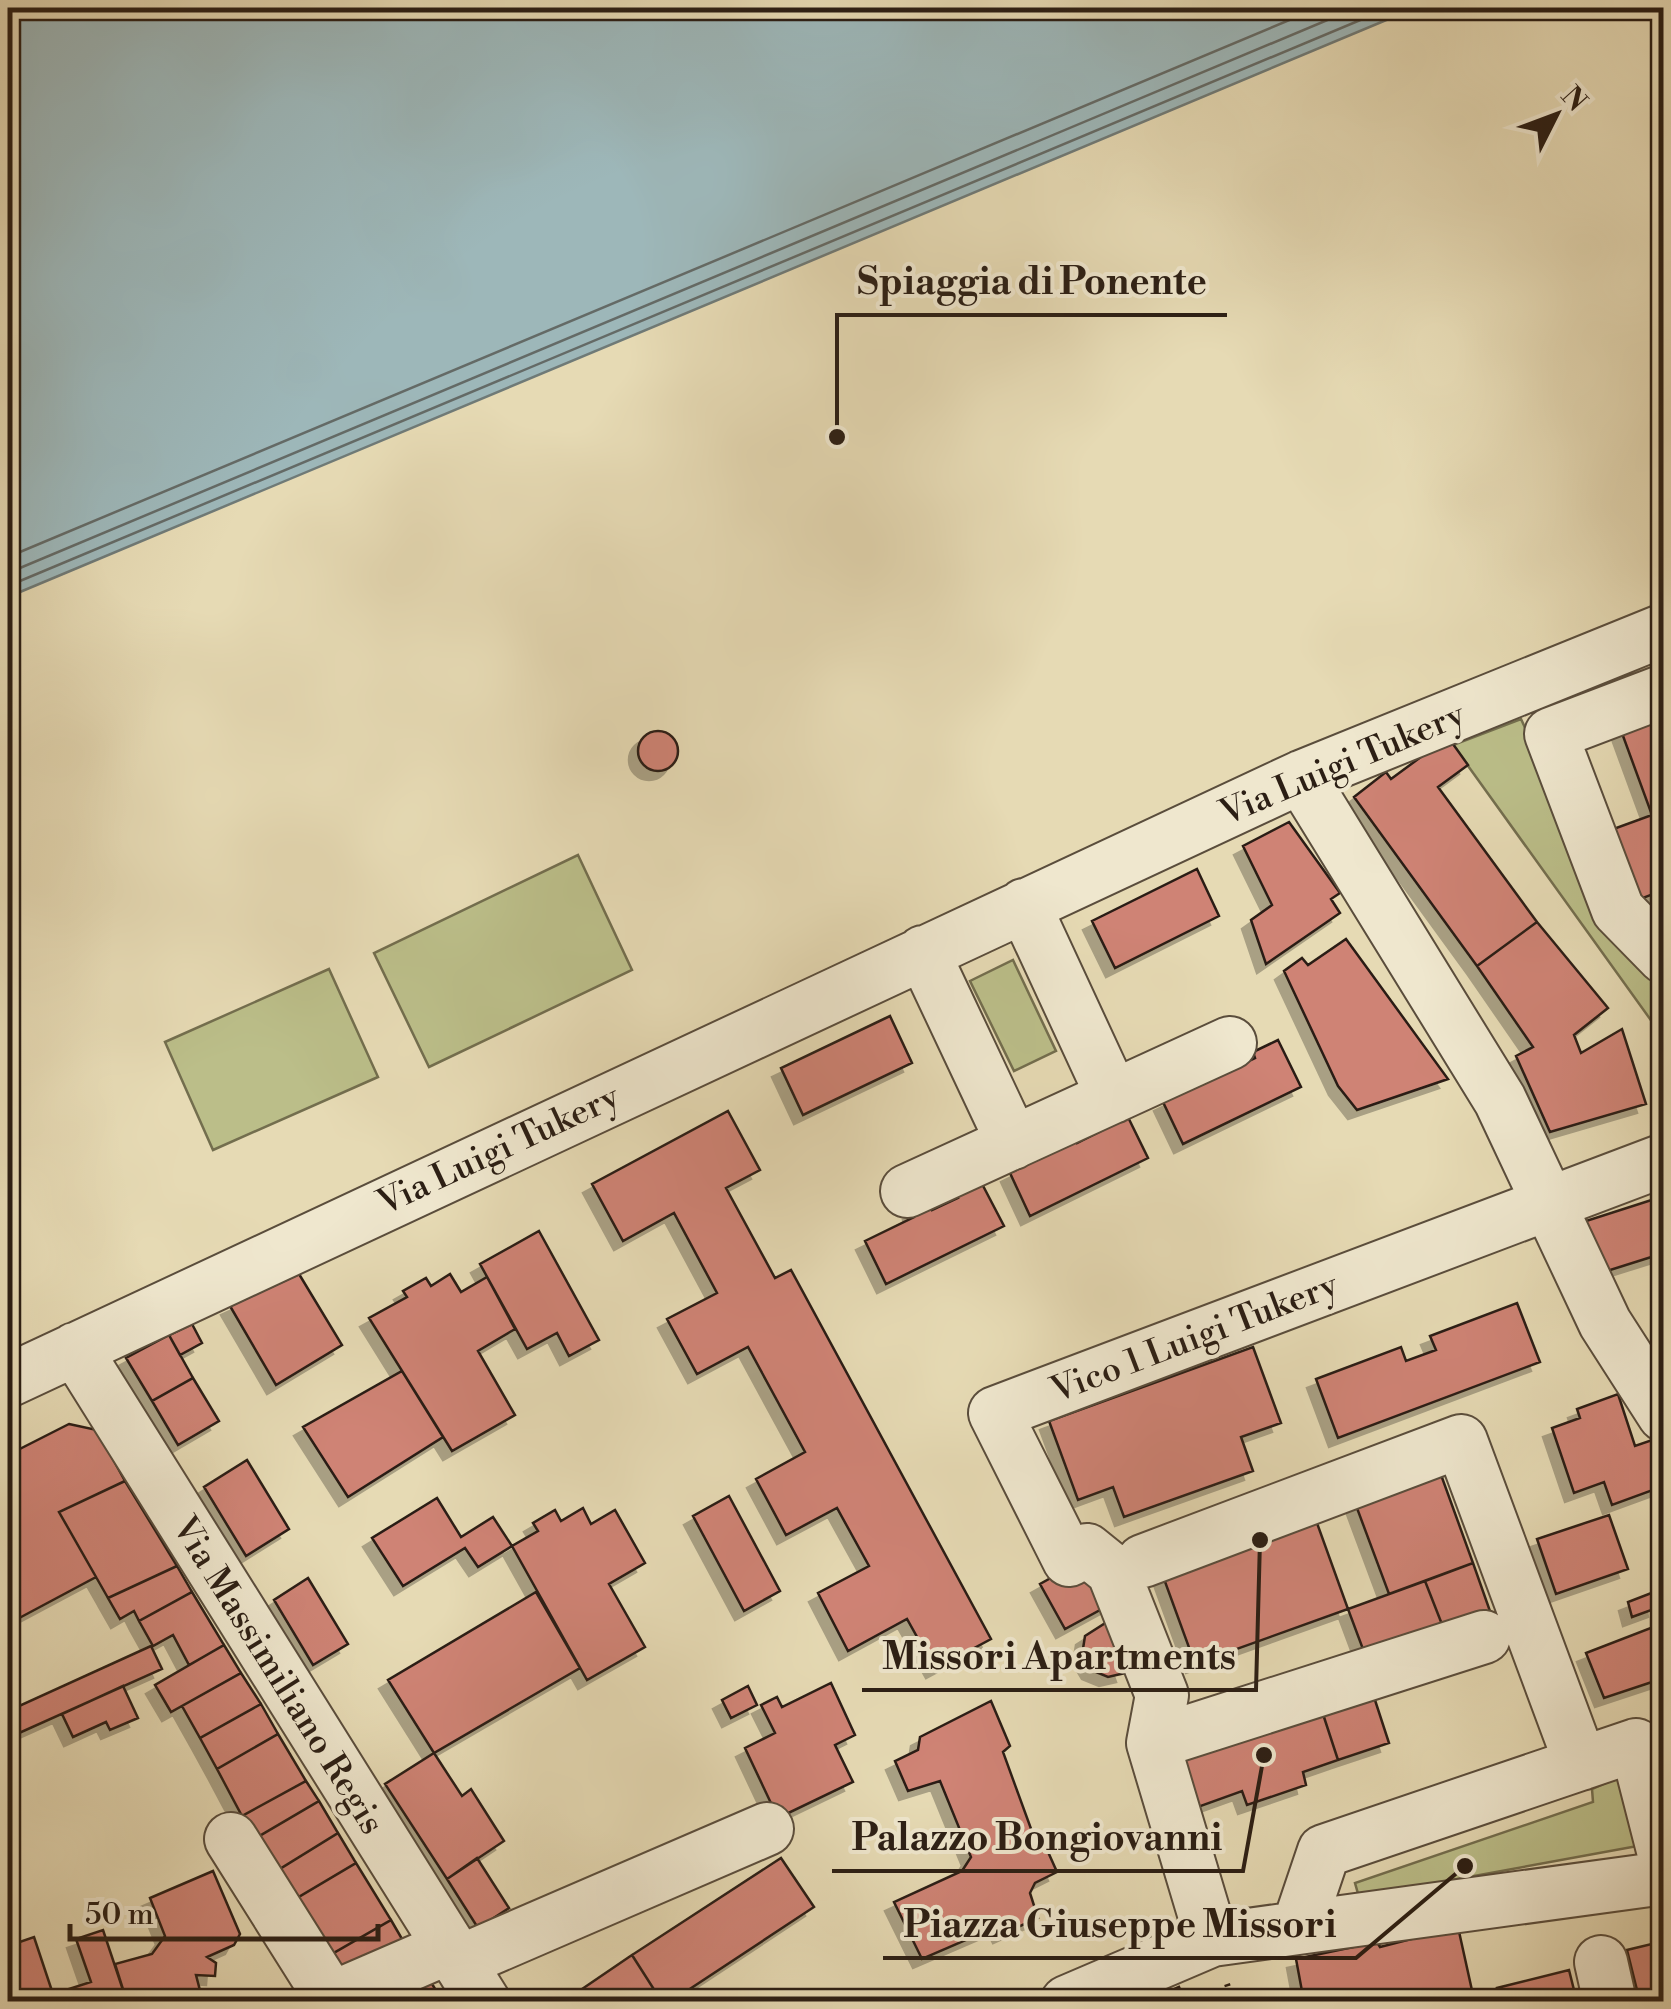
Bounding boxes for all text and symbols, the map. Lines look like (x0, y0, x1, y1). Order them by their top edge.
north arrow (1506, 65, 1606, 165)
text: N (1553, 79, 1594, 119)
callout: Spiaggia di Ponente (837, 247, 1227, 315)
text: Spiaggia di Ponente (857, 259, 1207, 306)
street label: Via Luigi Tukery (1213, 693, 1472, 836)
street label: Via Luigi Tukery (370, 1075, 627, 1226)
street label: Vico 1 Luigi Tukery (1044, 1264, 1345, 1413)
street label: Via Massimiliano Regis (162, 1508, 393, 1843)
callout: Missori Apartments (862, 1622, 1256, 1690)
text: Missori Apartments (882, 1634, 1236, 1681)
callout: Palazzo Bongiovanni (832, 1803, 1243, 1871)
text: Palazzo Bongiovanni (852, 1815, 1222, 1862)
scale bar (70, 1879, 378, 1941)
callout: Piazza Giuseppe Missori (883, 1890, 1356, 1958)
text: 50 m (85, 1896, 154, 1934)
text: Piazza Giuseppe Missori (903, 1902, 1337, 1949)

